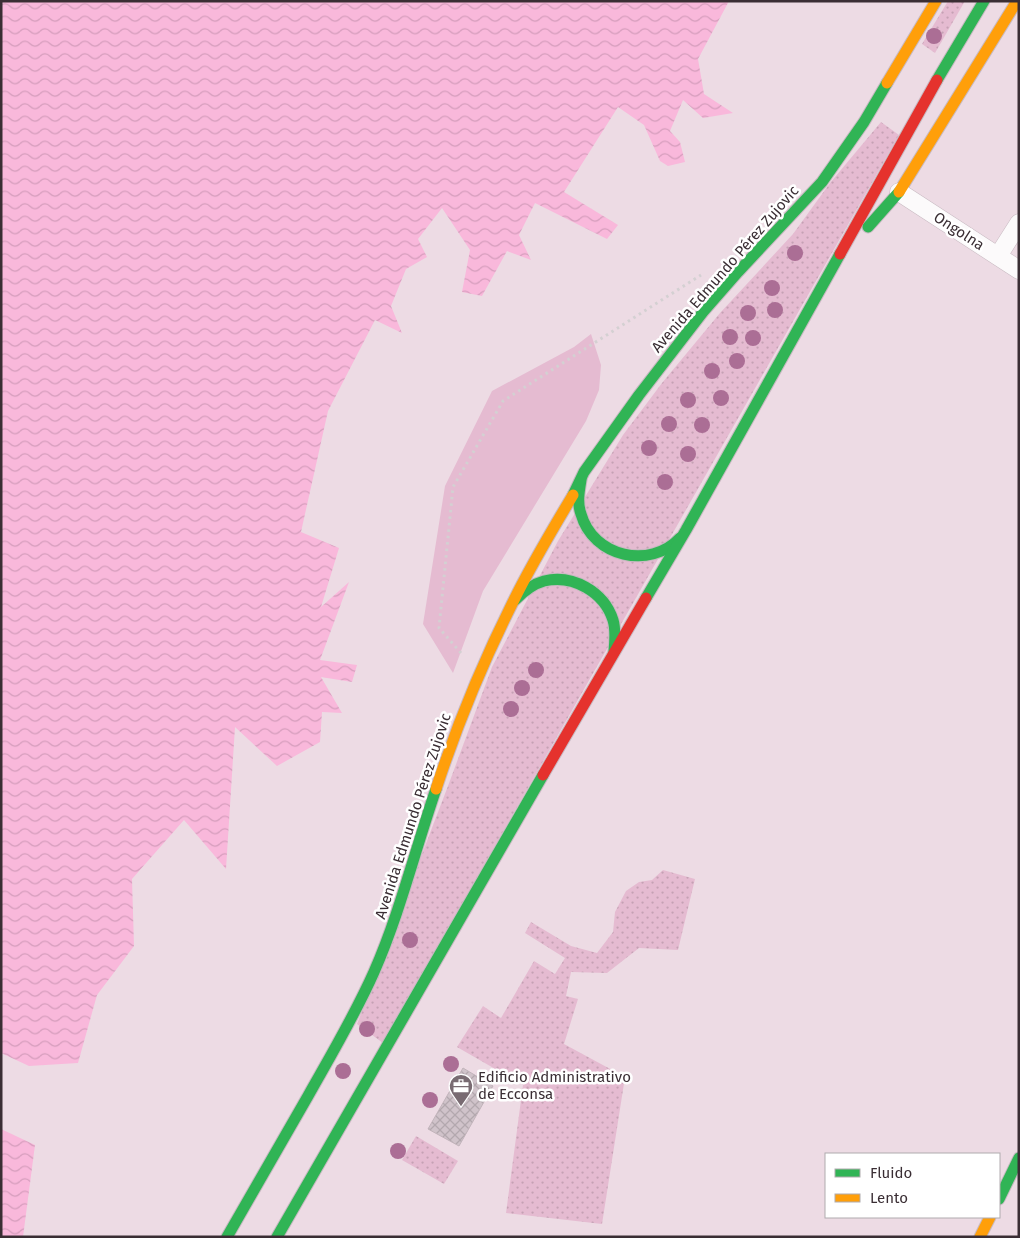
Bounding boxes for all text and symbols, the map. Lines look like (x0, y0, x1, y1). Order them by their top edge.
street label: Avenida Edmundo Pérez Zujovic (648, 182, 802, 356)
street label: Ongolna (930, 208, 988, 254)
street label: Avenida Edmundo Pérez Zujovic (371, 711, 455, 921)
place label: Edificio Administrativo de Ecconsa (478, 1068, 631, 1103)
office icon: Edificio Administrativo de Ecconsa (448, 1073, 474, 1107)
legend (825, 1153, 1000, 1218)
text: Fluido (870, 1164, 912, 1182)
text: Lento (870, 1189, 908, 1207)

